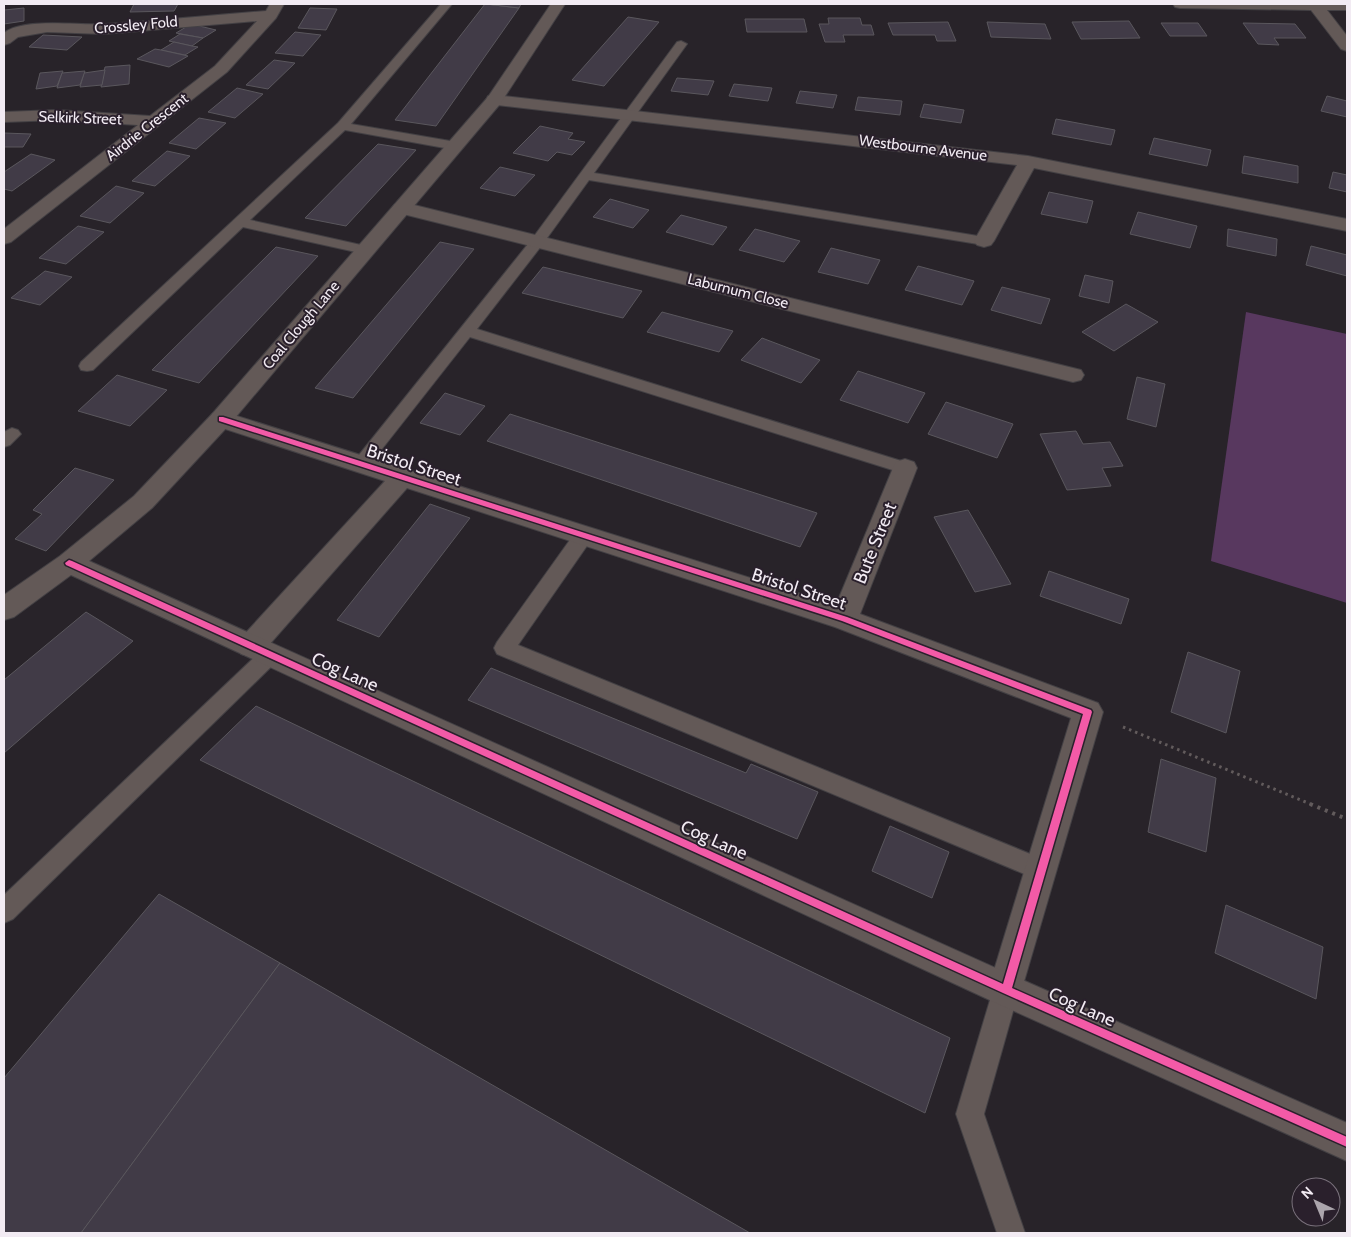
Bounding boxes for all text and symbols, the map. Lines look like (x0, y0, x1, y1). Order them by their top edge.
street label: Crossley Fold (94, 12, 178, 38)
street label: Airdrie Crescent (102, 89, 192, 165)
street label: Selkirk Street (38, 108, 122, 128)
street label: Westbourne Avenue (858, 131, 988, 165)
street label: Laburnum Close (686, 270, 791, 312)
street label: Coal Clough Lane (259, 277, 343, 373)
street label: Bristol Street (364, 439, 464, 491)
street label: Bute Street (849, 499, 901, 587)
street label: Bristol Street (749, 563, 849, 615)
street label: Cog Lane (308, 648, 382, 696)
street label: Cog Lane (677, 816, 751, 864)
street label: Cog Lane (1045, 983, 1119, 1031)
north arrow (1291, 1177, 1341, 1227)
text: N (1297, 1183, 1317, 1203)

